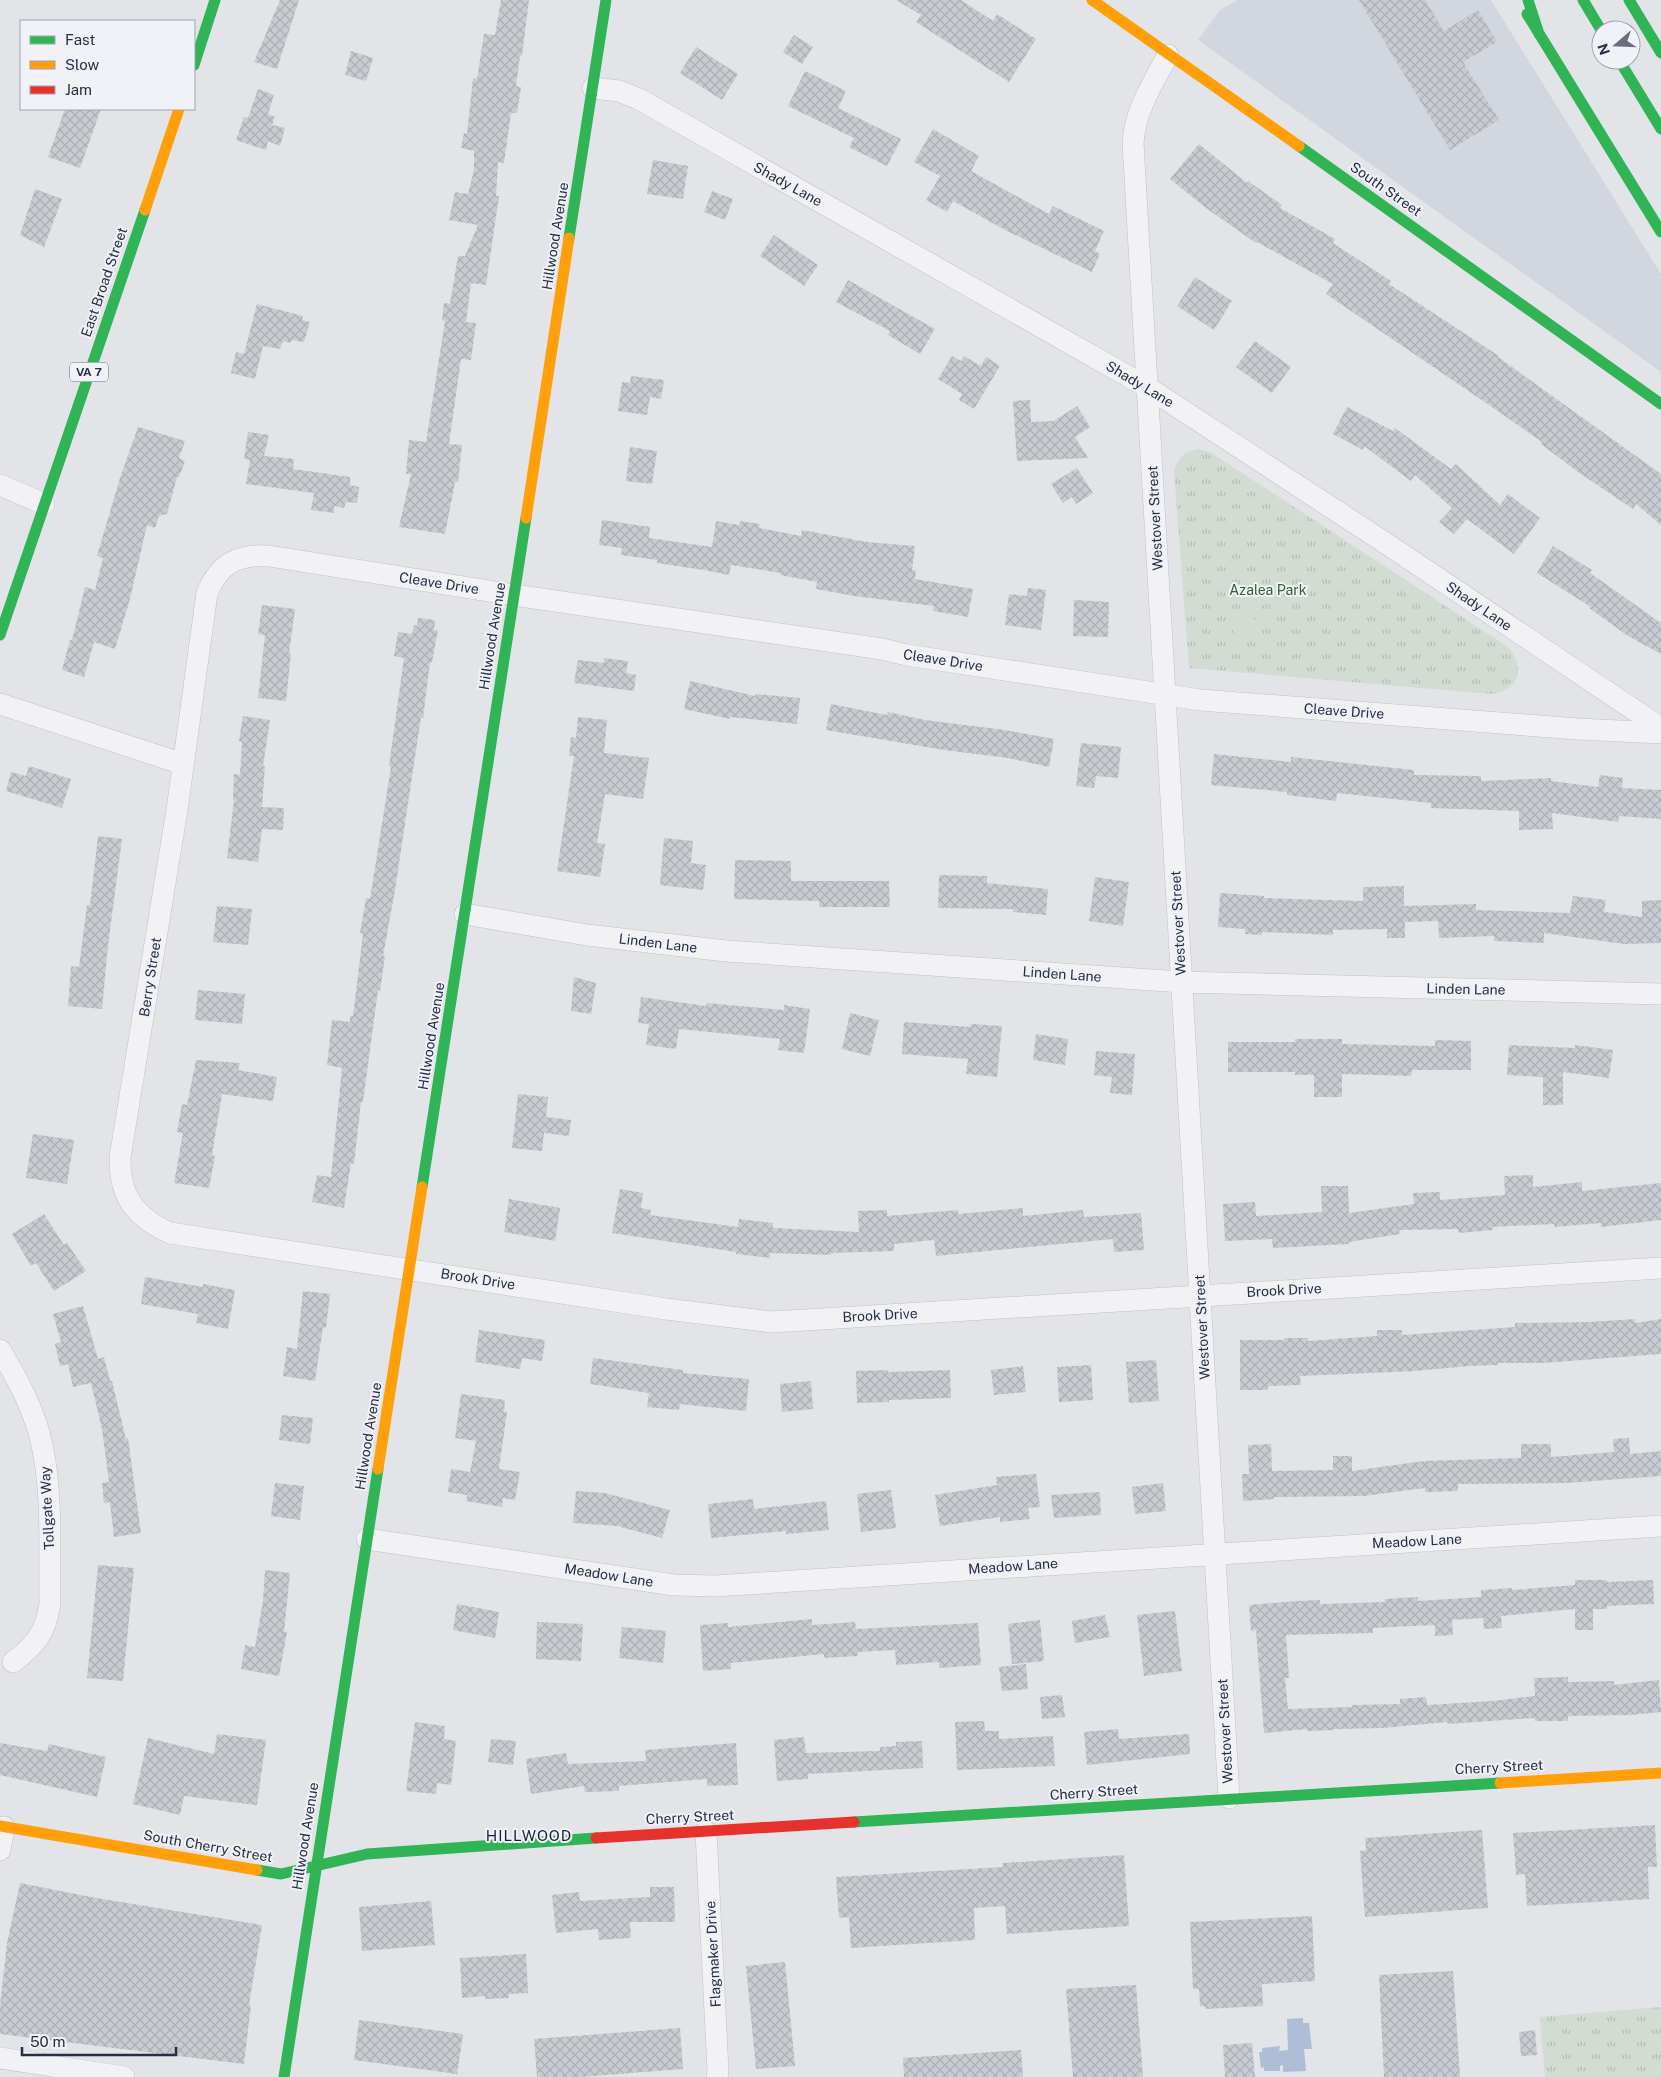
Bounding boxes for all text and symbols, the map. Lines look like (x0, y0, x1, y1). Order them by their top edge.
legend (20, 20, 195, 110)
north arrow (1591, 20, 1641, 70)
text: Fast (65, 31, 95, 48)
text: N (1594, 41, 1613, 57)
text: Slow (65, 56, 100, 73)
text: Jam (65, 81, 92, 98)
street label: Shady Lane (751, 159, 825, 209)
street label: South Street (1347, 159, 1425, 219)
street label: Hillwood Avenue (539, 181, 571, 291)
street label: East Broad Street (78, 225, 130, 339)
street label: Shady Lane (1103, 358, 1177, 410)
road number: VA 7 (70, 362, 108, 382)
street label: Westover Street (1144, 465, 1166, 571)
street label: Cleave Drive (398, 569, 480, 597)
street label: Shady Lane (1443, 578, 1515, 634)
street label: Hillwood Avenue (476, 581, 508, 691)
park label: Azalea Park (1229, 582, 1307, 598)
street label: Cleave Drive (902, 646, 984, 674)
street label: Cleave Drive (1303, 700, 1385, 722)
street label: Westover Street (1167, 870, 1189, 976)
street label: Linden Lane (618, 930, 698, 956)
street label: Berry Street (136, 936, 164, 1018)
street label: Linden Lane (1022, 963, 1102, 985)
street label: Linden Lane (1426, 980, 1506, 998)
street label: Hillwood Avenue (415, 981, 447, 1091)
street label: Brook Drive (440, 1265, 517, 1293)
street label: Westover Street (1191, 1274, 1213, 1380)
street label: Brook Drive (1246, 1280, 1322, 1300)
street label: Brook Drive (842, 1305, 918, 1325)
street label: Hillwood Avenue (352, 1381, 384, 1491)
street label: Tollgate Way (37, 1465, 57, 1550)
street label: Meadow Lane (1372, 1531, 1462, 1551)
street label: Meadow Lane (968, 1555, 1058, 1577)
street label: Meadow Lane (563, 1560, 655, 1590)
street label: Westover Street (1214, 1678, 1236, 1784)
street label: Cherry Street (1454, 1757, 1544, 1777)
street label: Hillwood Avenue (289, 1781, 321, 1891)
street label: Cherry Street (1049, 1781, 1139, 1803)
street label: Cherry Street (645, 1807, 735, 1827)
street label: South Cherry Street (142, 1827, 274, 1865)
district label: HILLWOOD (486, 1827, 572, 1844)
street label: Flagmaker Drive (702, 1900, 724, 2008)
scale bar (22, 2024, 176, 2056)
text: 50 m (30, 2033, 65, 2050)

